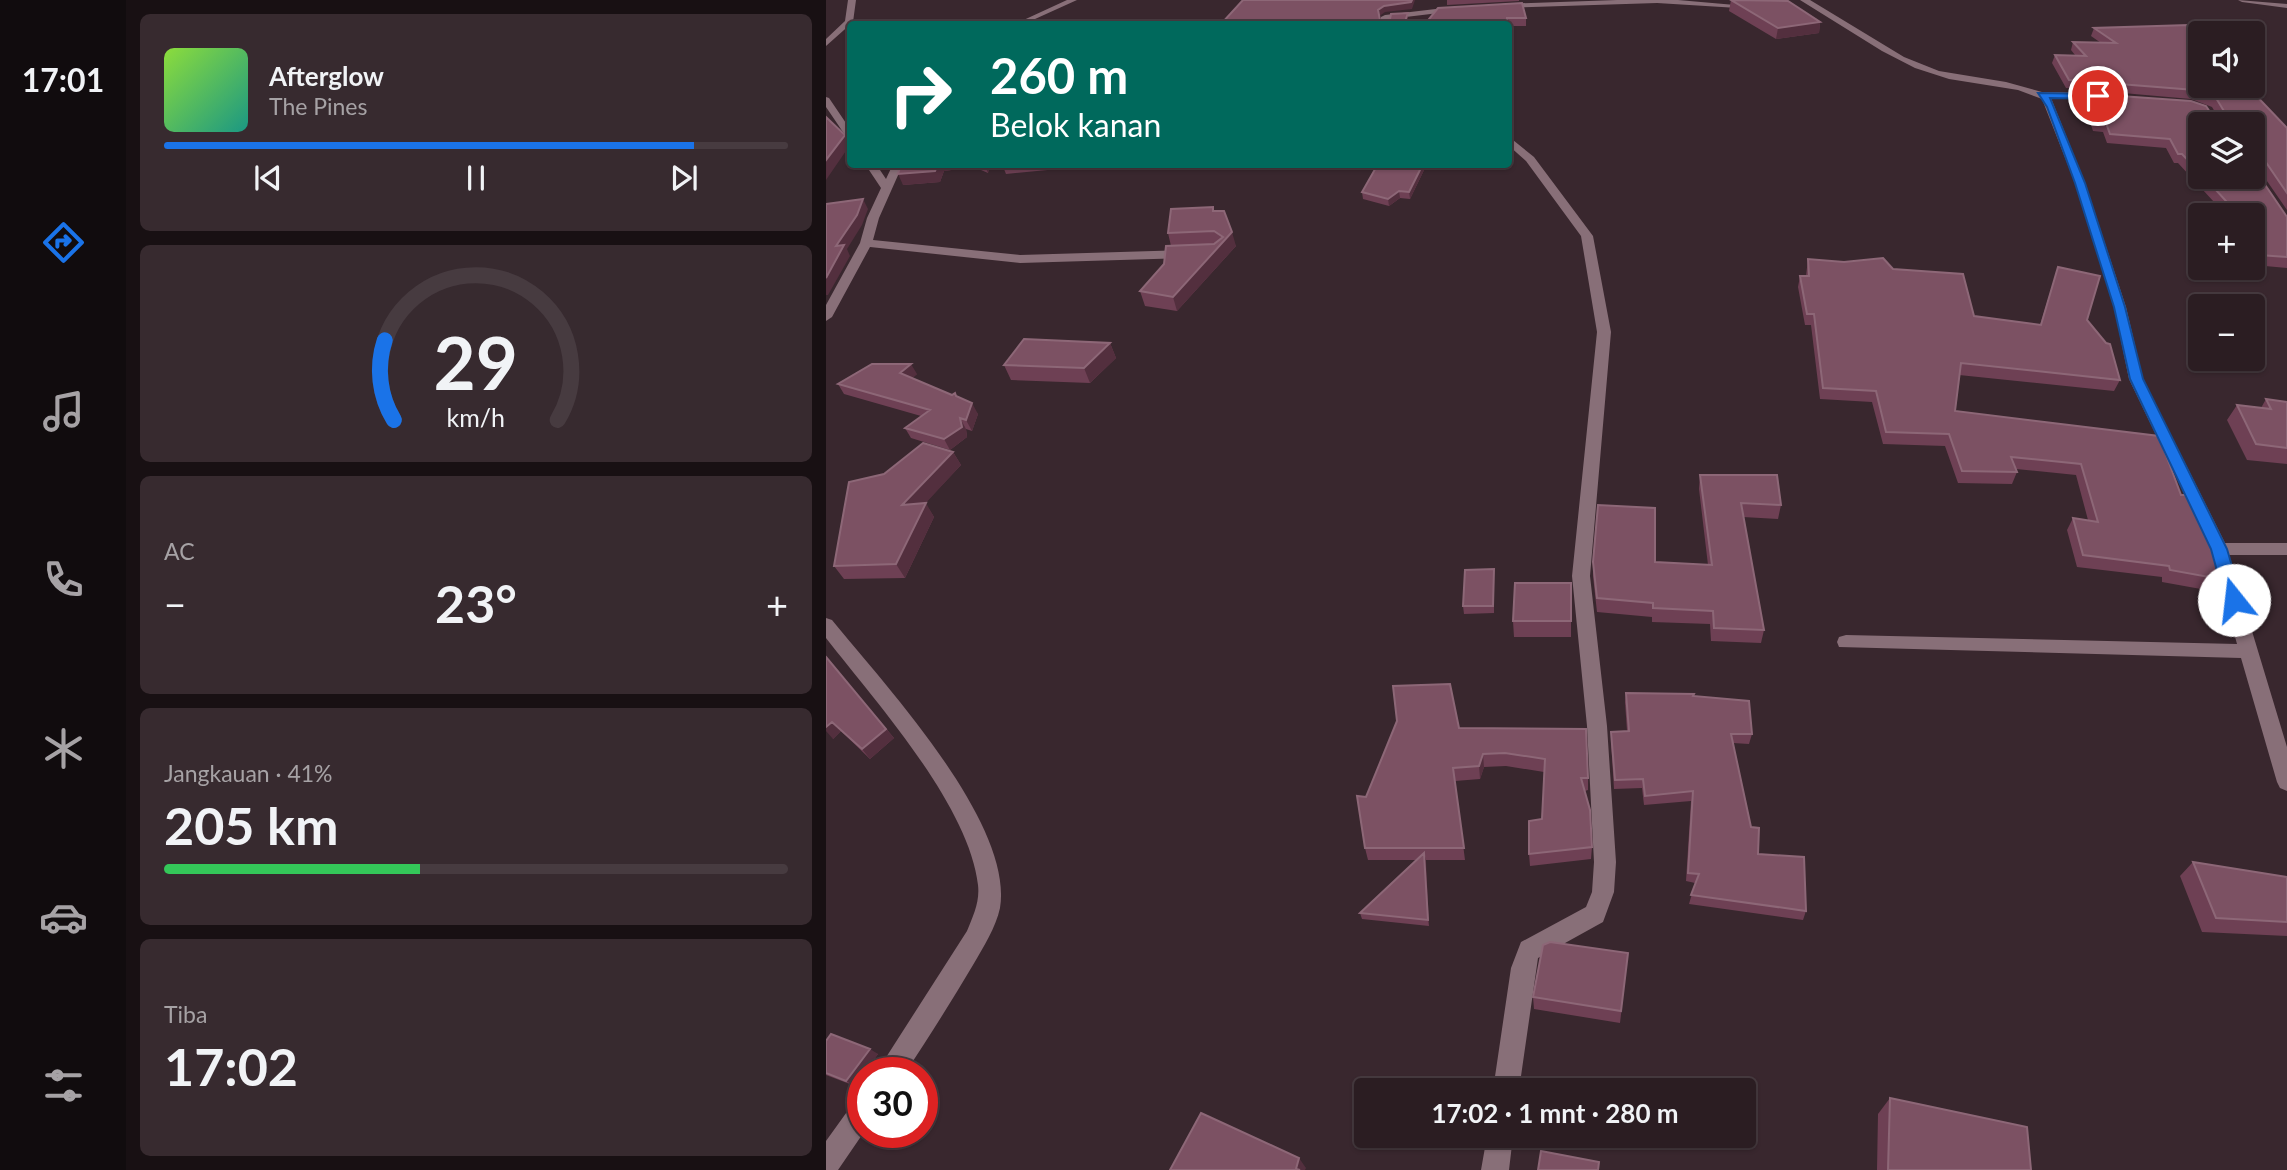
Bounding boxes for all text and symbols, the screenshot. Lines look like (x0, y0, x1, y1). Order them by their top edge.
map controls (2188, 21, 2265, 371)
button: sound (2188, 21, 2265, 98)
text: 260 m (990, 46, 1128, 104)
icon: right (875, 49, 966, 140)
text: 17:01 (22, 60, 104, 99)
text: Afterglow (269, 60, 384, 92)
pin (2068, 66, 2128, 126)
icon: arrive (2079, 77, 2117, 115)
text: The Pines (269, 92, 367, 120)
text: Belok kanan (990, 105, 1161, 144)
button: layers (2188, 112, 2265, 189)
icon: previous (249, 159, 287, 197)
icon: pause (457, 159, 495, 197)
icon: next (665, 159, 703, 197)
button: + (2188, 203, 2265, 280)
icon: directions (39, 218, 88, 267)
button: − (2188, 294, 2265, 371)
text: 29 (434, 318, 518, 406)
icon: music (39, 387, 88, 436)
text: km/h (447, 402, 505, 432)
text: AC (164, 537, 195, 565)
icon: phone (39, 555, 88, 604)
position arrow (2197, 563, 2271, 637)
text: 23° (435, 572, 517, 634)
text: − (164, 581, 186, 627)
text: + (766, 581, 788, 627)
icon: climate (39, 724, 88, 773)
text: Jangkauan · 41% (164, 759, 333, 787)
text: 205 km (164, 794, 338, 856)
icon: car (39, 893, 88, 942)
text: Tiba (164, 1000, 207, 1028)
text: 17:02 (164, 1035, 298, 1097)
speed limit sign: 30 (847, 1057, 938, 1148)
icon: filters (39, 1061, 88, 1110)
text: 17:02 · 1 mnt · 280 m (1431, 1097, 1679, 1129)

